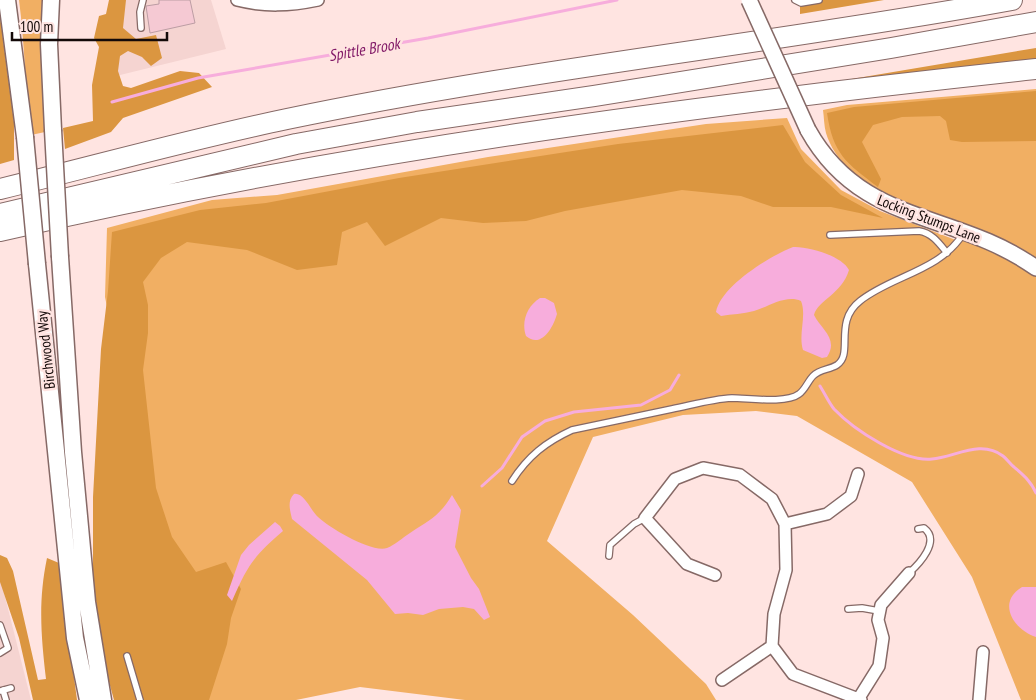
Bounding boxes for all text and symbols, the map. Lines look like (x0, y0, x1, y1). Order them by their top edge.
scale bar (12, 10, 168, 42)
text: 100 m (20, 17, 53, 36)
water label: Spittle Brook (327, 33, 403, 65)
street label: Locking Stumps Lane (875, 190, 984, 247)
street label: Birchwood Way (32, 310, 59, 390)

